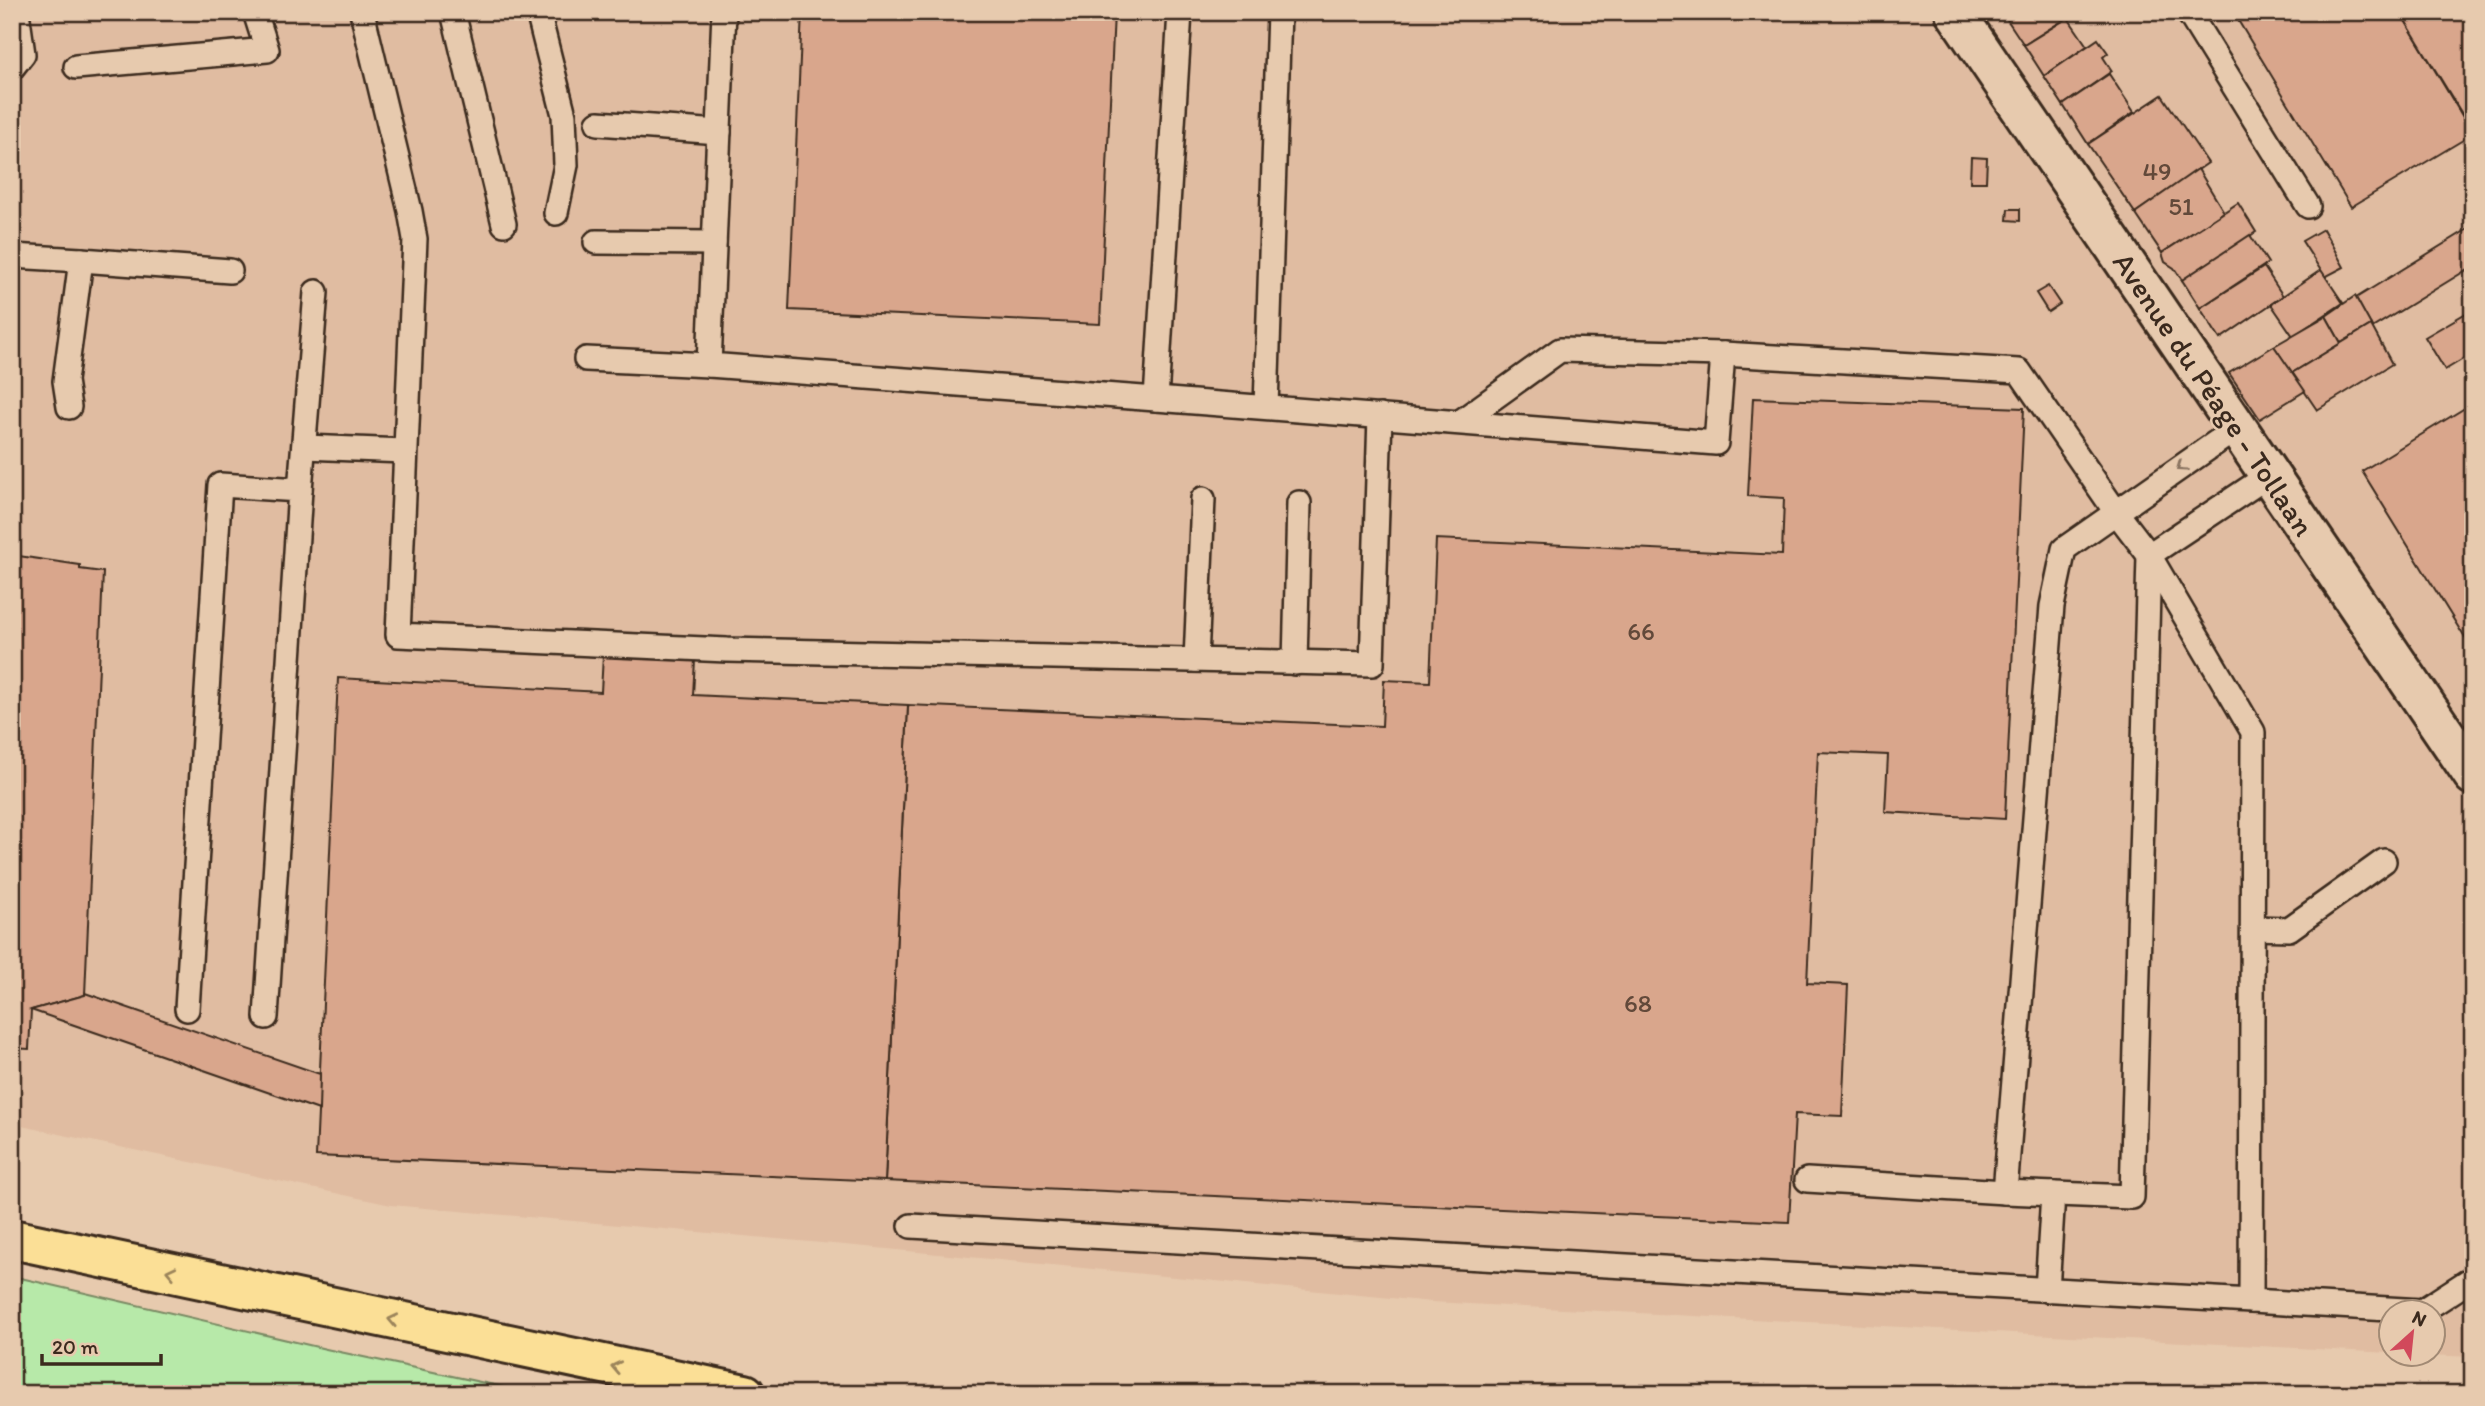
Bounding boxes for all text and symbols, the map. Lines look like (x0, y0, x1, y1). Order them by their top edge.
house number: 49 (2142, 155, 2172, 187)
house number: 51 (2168, 190, 2194, 222)
street label: Avenue du Péage - Tollaan (2105, 245, 2323, 543)
one-way arrow (2176, 459, 2189, 471)
house number: 66 (1627, 615, 1655, 647)
house number: 68 (1624, 987, 1652, 1019)
one-way arrow (165, 1266, 177, 1281)
north arrow (2376, 1298, 2446, 1368)
text: N (2409, 1305, 2430, 1331)
one-way arrow (387, 1313, 399, 1328)
scale bar (42, 1322, 161, 1366)
text: 20 m (52, 1334, 99, 1359)
one-way arrow (610, 1361, 622, 1376)

